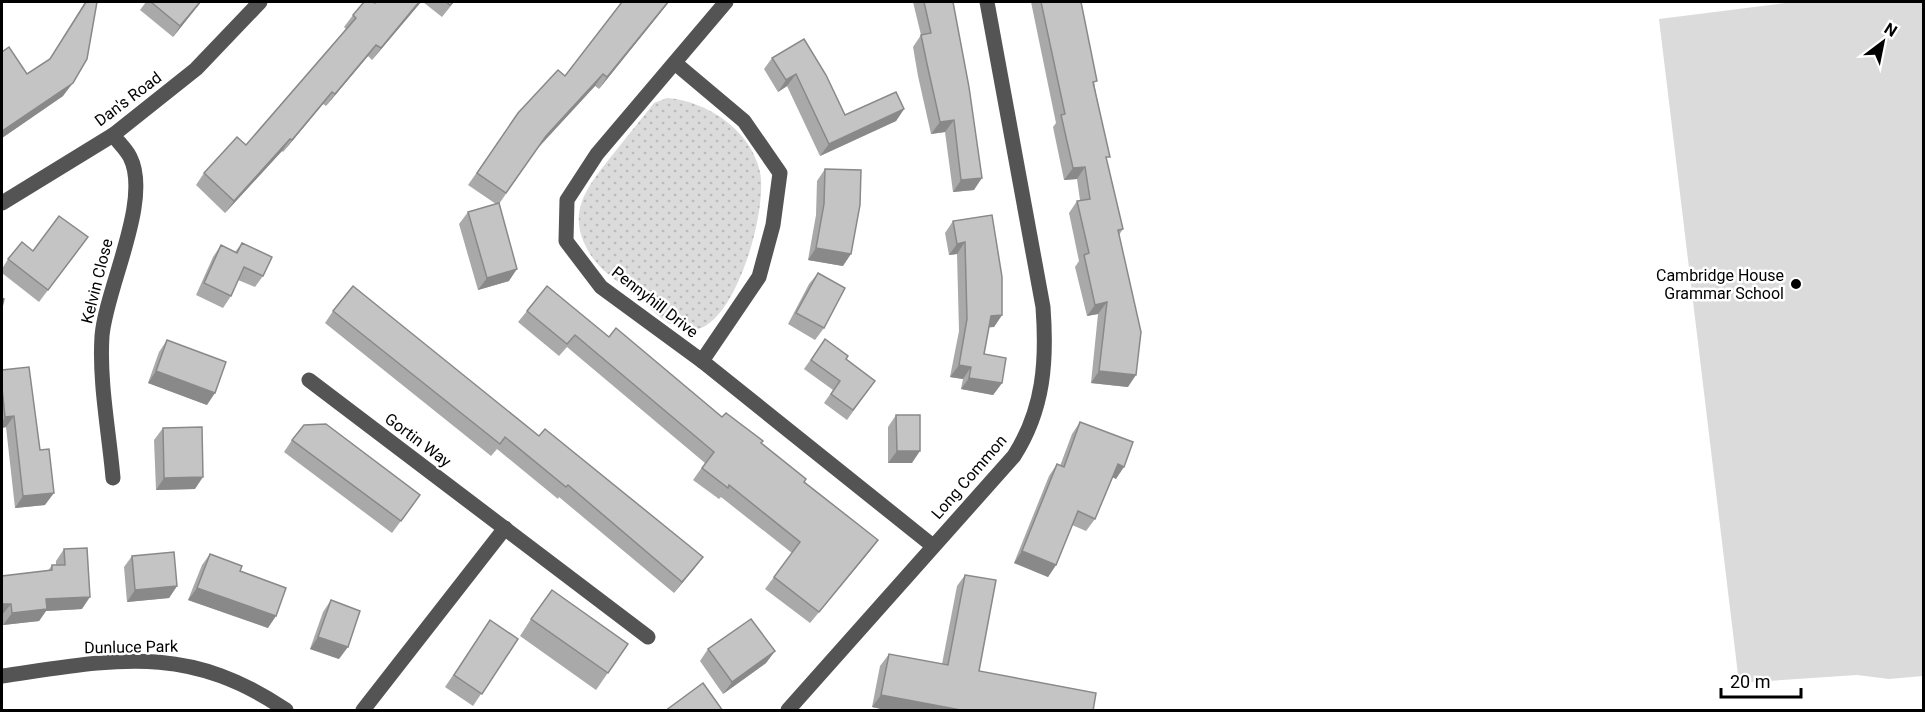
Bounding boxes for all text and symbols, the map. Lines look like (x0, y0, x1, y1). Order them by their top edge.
north arrow (1853, 12, 1913, 72)
text: N (1881, 19, 1901, 41)
street label: Dan's Road (91, 68, 165, 130)
street label: Kelvin Close (77, 237, 117, 325)
street label: Pennyhill Drive (608, 262, 702, 342)
place label: Cambridge House Grammar School (1656, 266, 1784, 303)
marker: Cambridge House Grammar School (1789, 277, 1803, 291)
street label: Gortin Way (381, 409, 455, 471)
street label: Long Common (927, 431, 1011, 523)
street label: Dunluce Park (84, 637, 179, 657)
scale bar (1721, 661, 1800, 699)
text: 20 m (1730, 671, 1770, 692)

